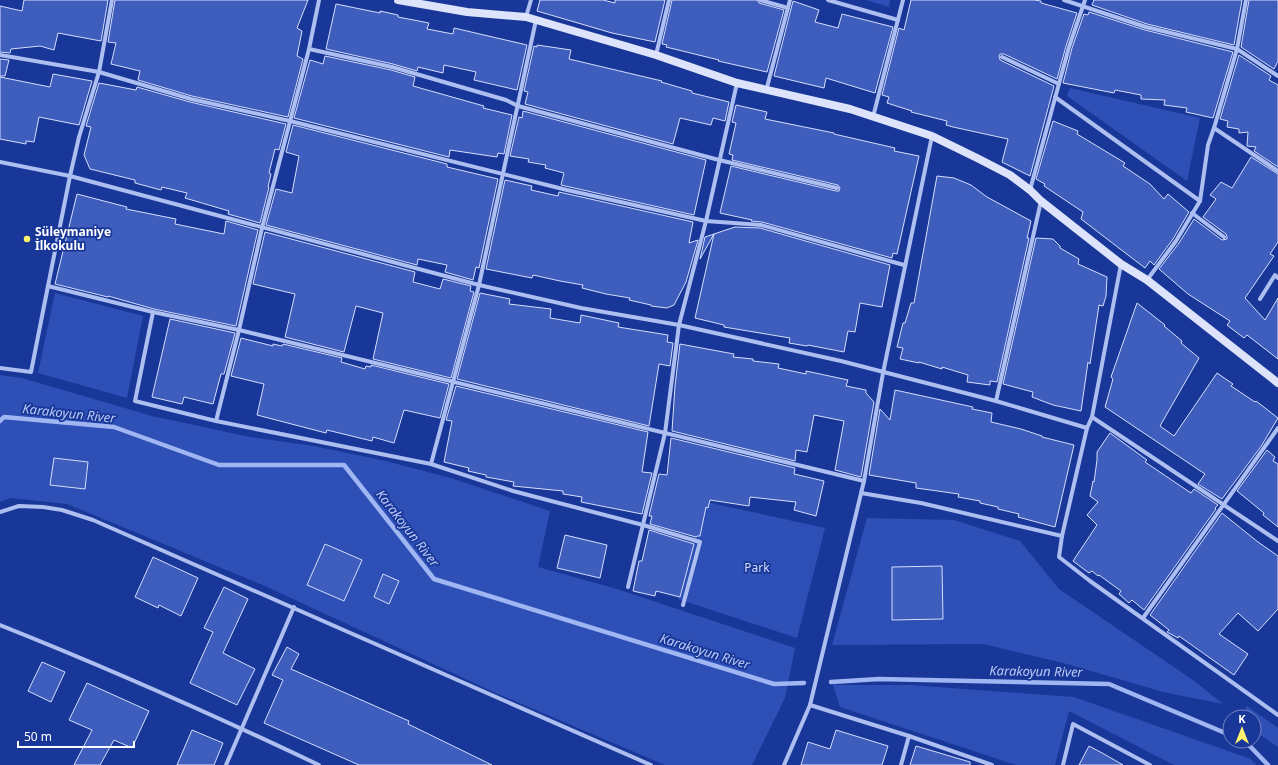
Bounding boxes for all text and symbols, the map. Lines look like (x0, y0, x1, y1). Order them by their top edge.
place label: Süleymaniye İlkokulu (35, 223, 111, 254)
marker: Süleymaniye İlkokulu (22, 234, 32, 244)
water label: Karakoyun River (22, 399, 117, 427)
water label: Karakoyun River (372, 486, 444, 571)
park label: Park (744, 559, 770, 576)
water label: Karakoyun River (658, 629, 753, 673)
water label: Karakoyun River (989, 661, 1084, 681)
north arrow (1222, 709, 1262, 749)
text: K (1238, 711, 1246, 726)
scale bar (18, 723, 134, 749)
text: 50 m (24, 728, 52, 745)

